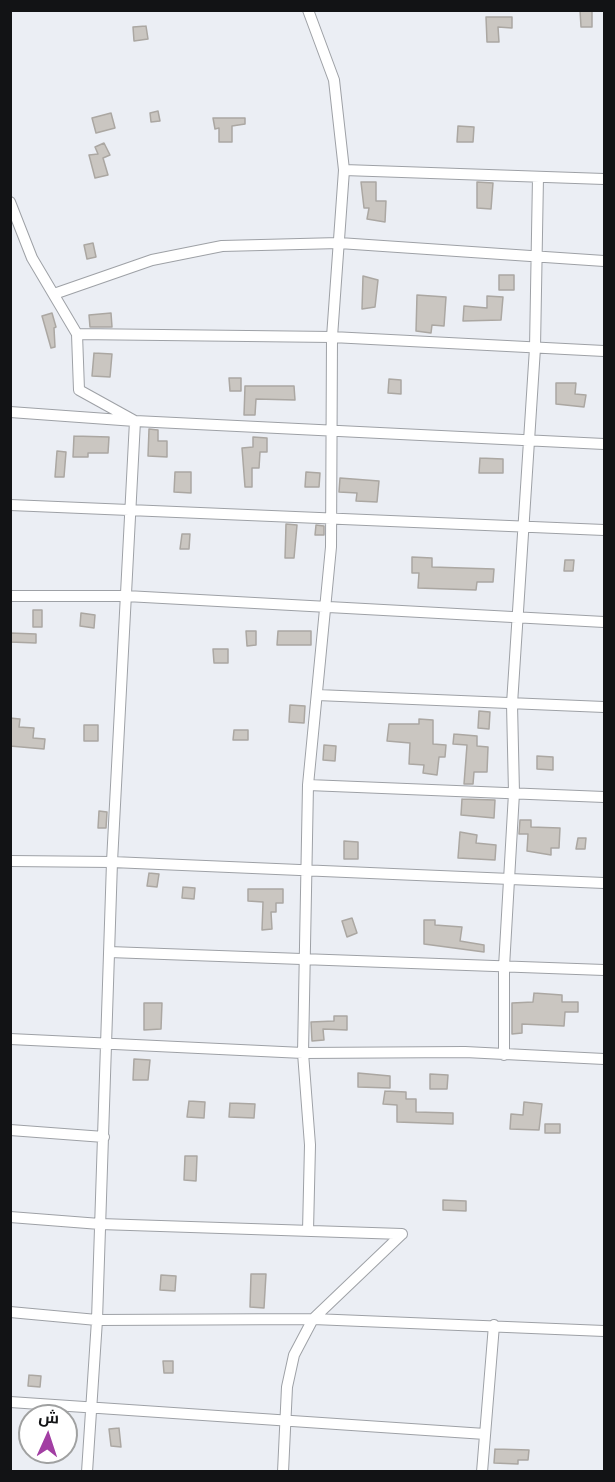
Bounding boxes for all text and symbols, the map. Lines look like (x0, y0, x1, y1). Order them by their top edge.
north arrow (18, 1404, 78, 1464)
text: ش (38, 1408, 60, 1427)

